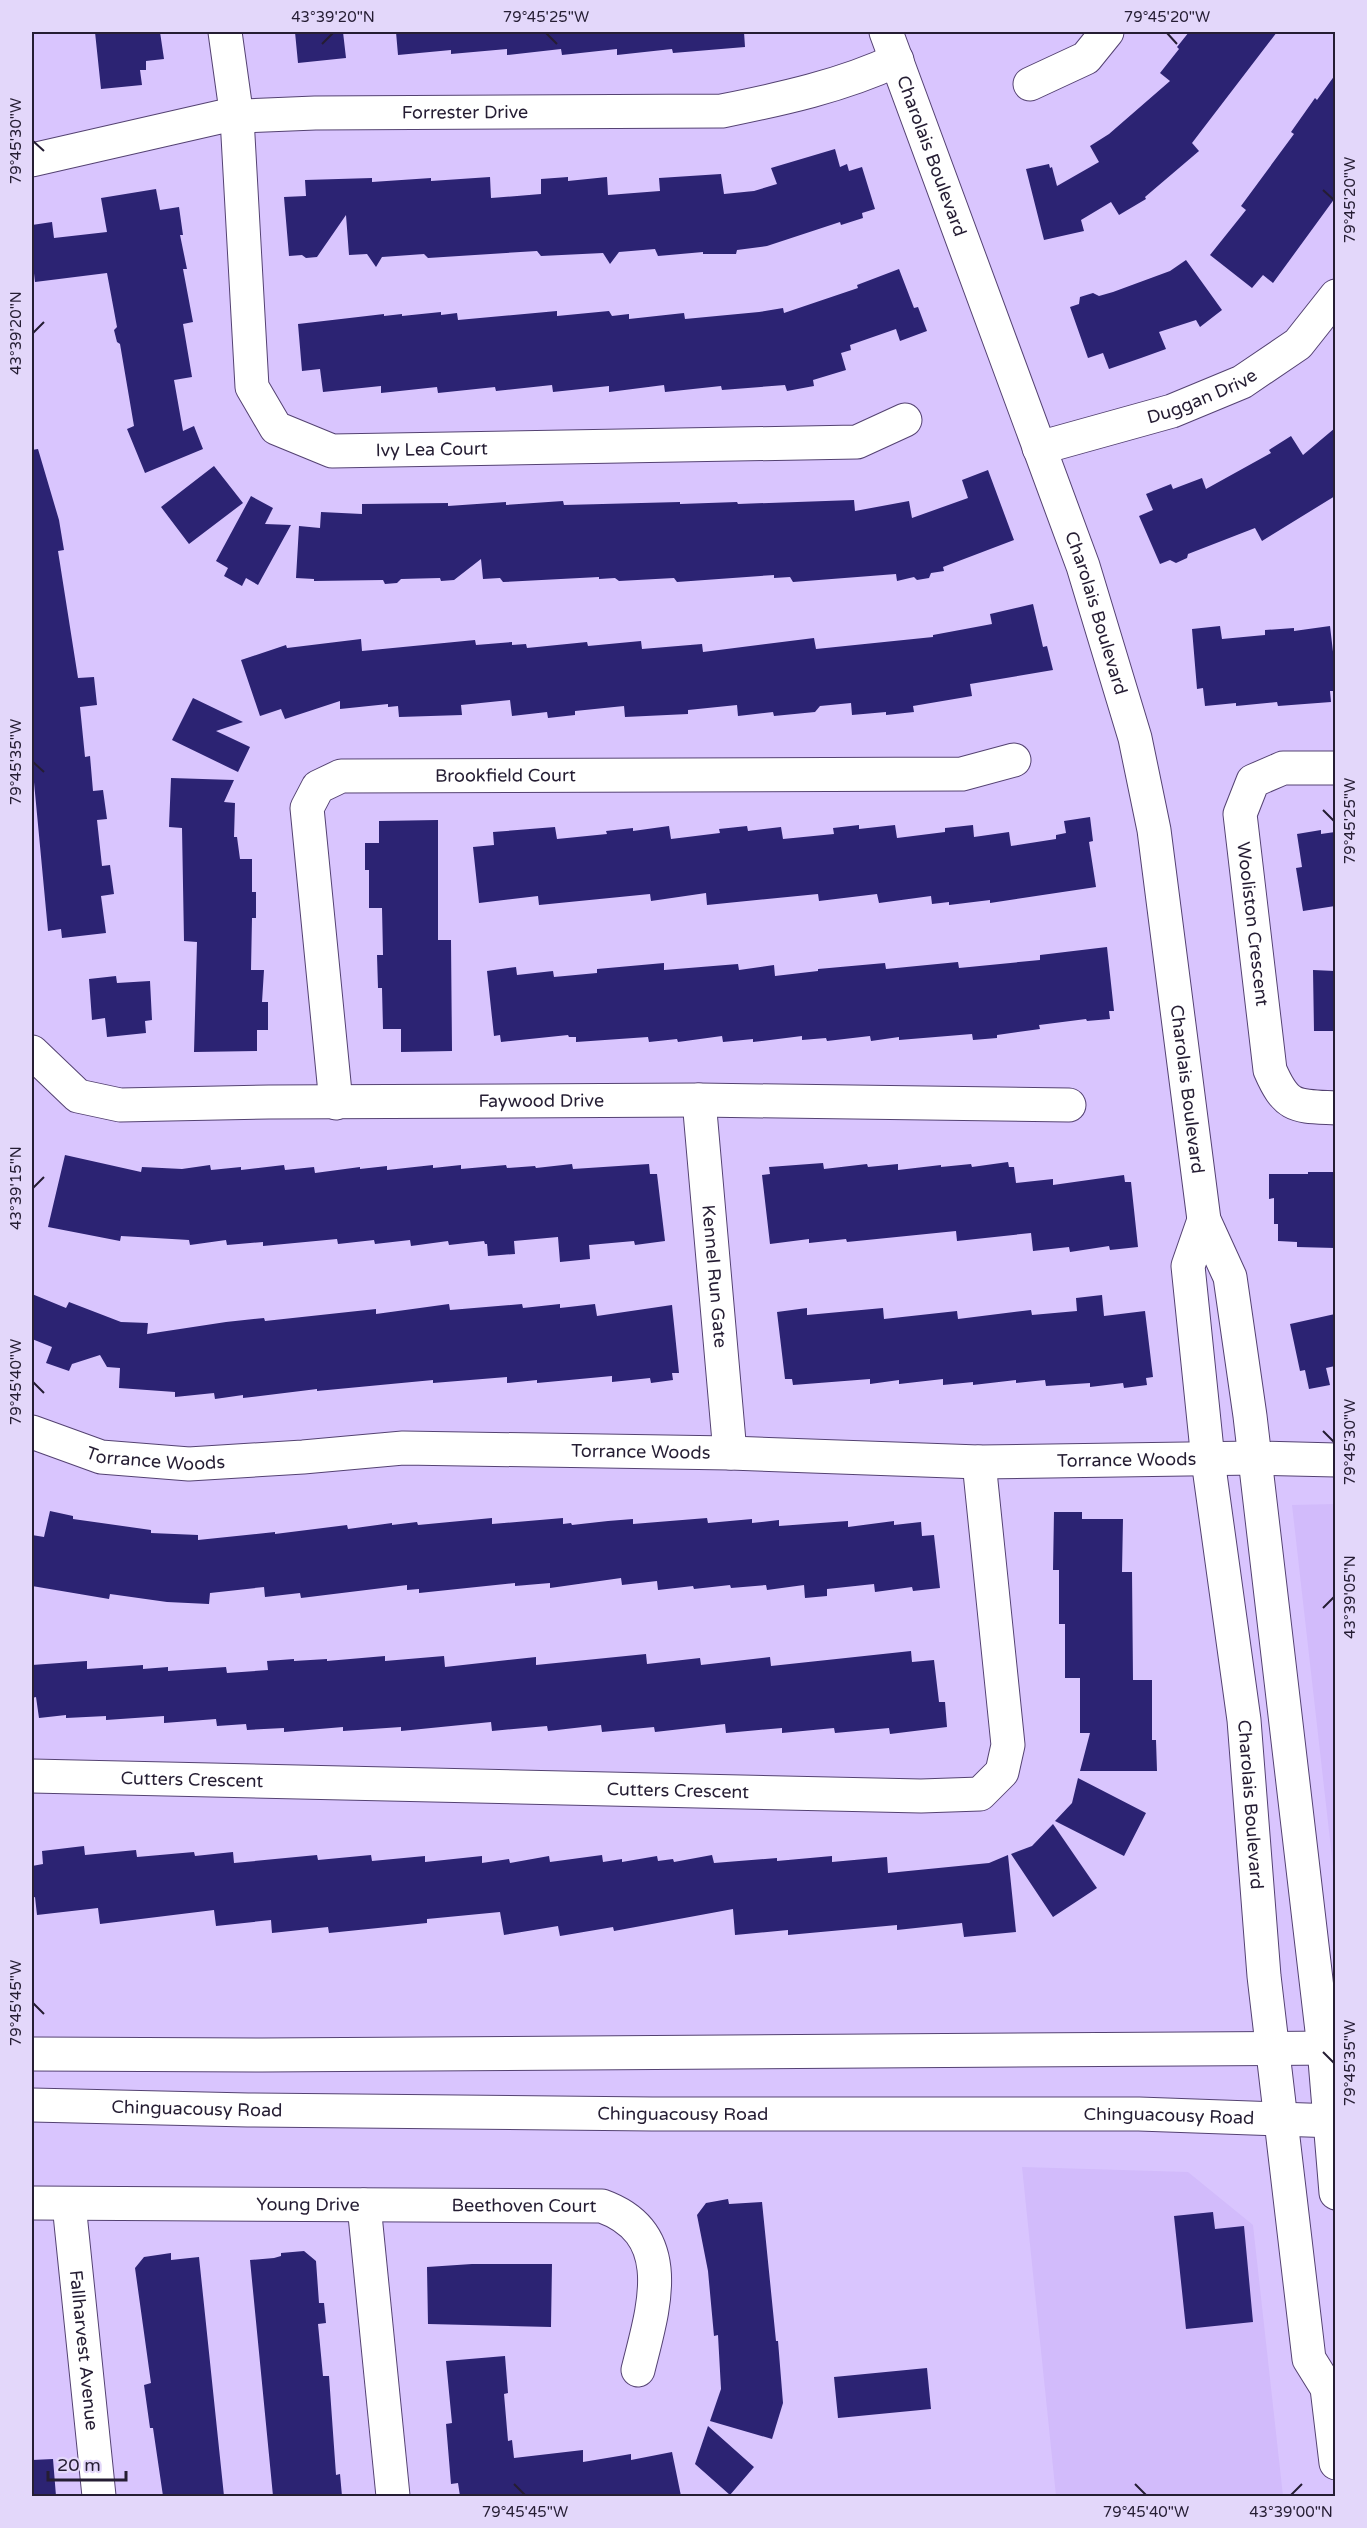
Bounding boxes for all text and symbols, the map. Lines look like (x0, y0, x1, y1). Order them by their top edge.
text: 43°39'20"N (291, 8, 375, 26)
text: 79°45'25"W (503, 8, 589, 26)
text: 79°45'20"W (1124, 8, 1210, 26)
street label: Charolais Boulevard (892, 72, 971, 239)
text: 79°45'30"W (7, 98, 25, 184)
street label: Forrester Drive (402, 101, 528, 124)
text: 79°45'20"W (1341, 157, 1359, 243)
text: 43°39'20"N (7, 291, 25, 375)
street label: Duggan Drive (1144, 364, 1261, 428)
street label: Ivy Lea Court (375, 437, 488, 461)
street label: Charolais Boulevard (1060, 528, 1132, 697)
text: 79°45'35"W (7, 719, 25, 805)
street label: Brookfield Court (435, 764, 576, 787)
text: 79°45'25"W (1341, 778, 1359, 864)
street label: Wooliston Crescent (1232, 841, 1273, 1008)
street label: Charolais Boulevard (1165, 1003, 1209, 1175)
street label: Faywood Drive (478, 1089, 604, 1112)
text: 43°39'15"N (7, 1146, 25, 1230)
street label: Kennel Run Gate (697, 1204, 732, 1349)
text: 79°45'40"W (7, 1339, 25, 1425)
text: 79°45'30"W (1341, 1399, 1359, 1485)
street label: Torrance Woods (571, 1440, 711, 1464)
street label: Torrance Woods (83, 1442, 226, 1475)
street label: Torrance Woods (1057, 1448, 1196, 1472)
text: 43°39'05"N (1341, 1555, 1359, 1639)
street label: Charolais Boulevard (1233, 1719, 1268, 1890)
street label: Cutters Crescent (120, 1767, 264, 1792)
street label: Cutters Crescent (606, 1778, 749, 1803)
text: 79°45'45"W (7, 1960, 25, 2046)
text: 79°45'35"W (1341, 2020, 1359, 2106)
street label: Chinguacousy Road (111, 2096, 283, 2121)
street label: Chinguacousy Road (597, 2102, 768, 2125)
street label: Chinguacousy Road (1083, 2103, 1255, 2129)
street label: Young Drive (256, 2193, 360, 2216)
street label: Beethoven Court (452, 2194, 597, 2217)
street label: Fallharvest Avenue (65, 2269, 103, 2431)
scale bar (48, 2444, 126, 2482)
text: 20 m (57, 2454, 101, 2476)
text: 79°45'45"W (482, 2503, 568, 2521)
text: 79°45'40"W (1103, 2503, 1189, 2521)
text: 43°39'00"N (1249, 2503, 1333, 2521)

